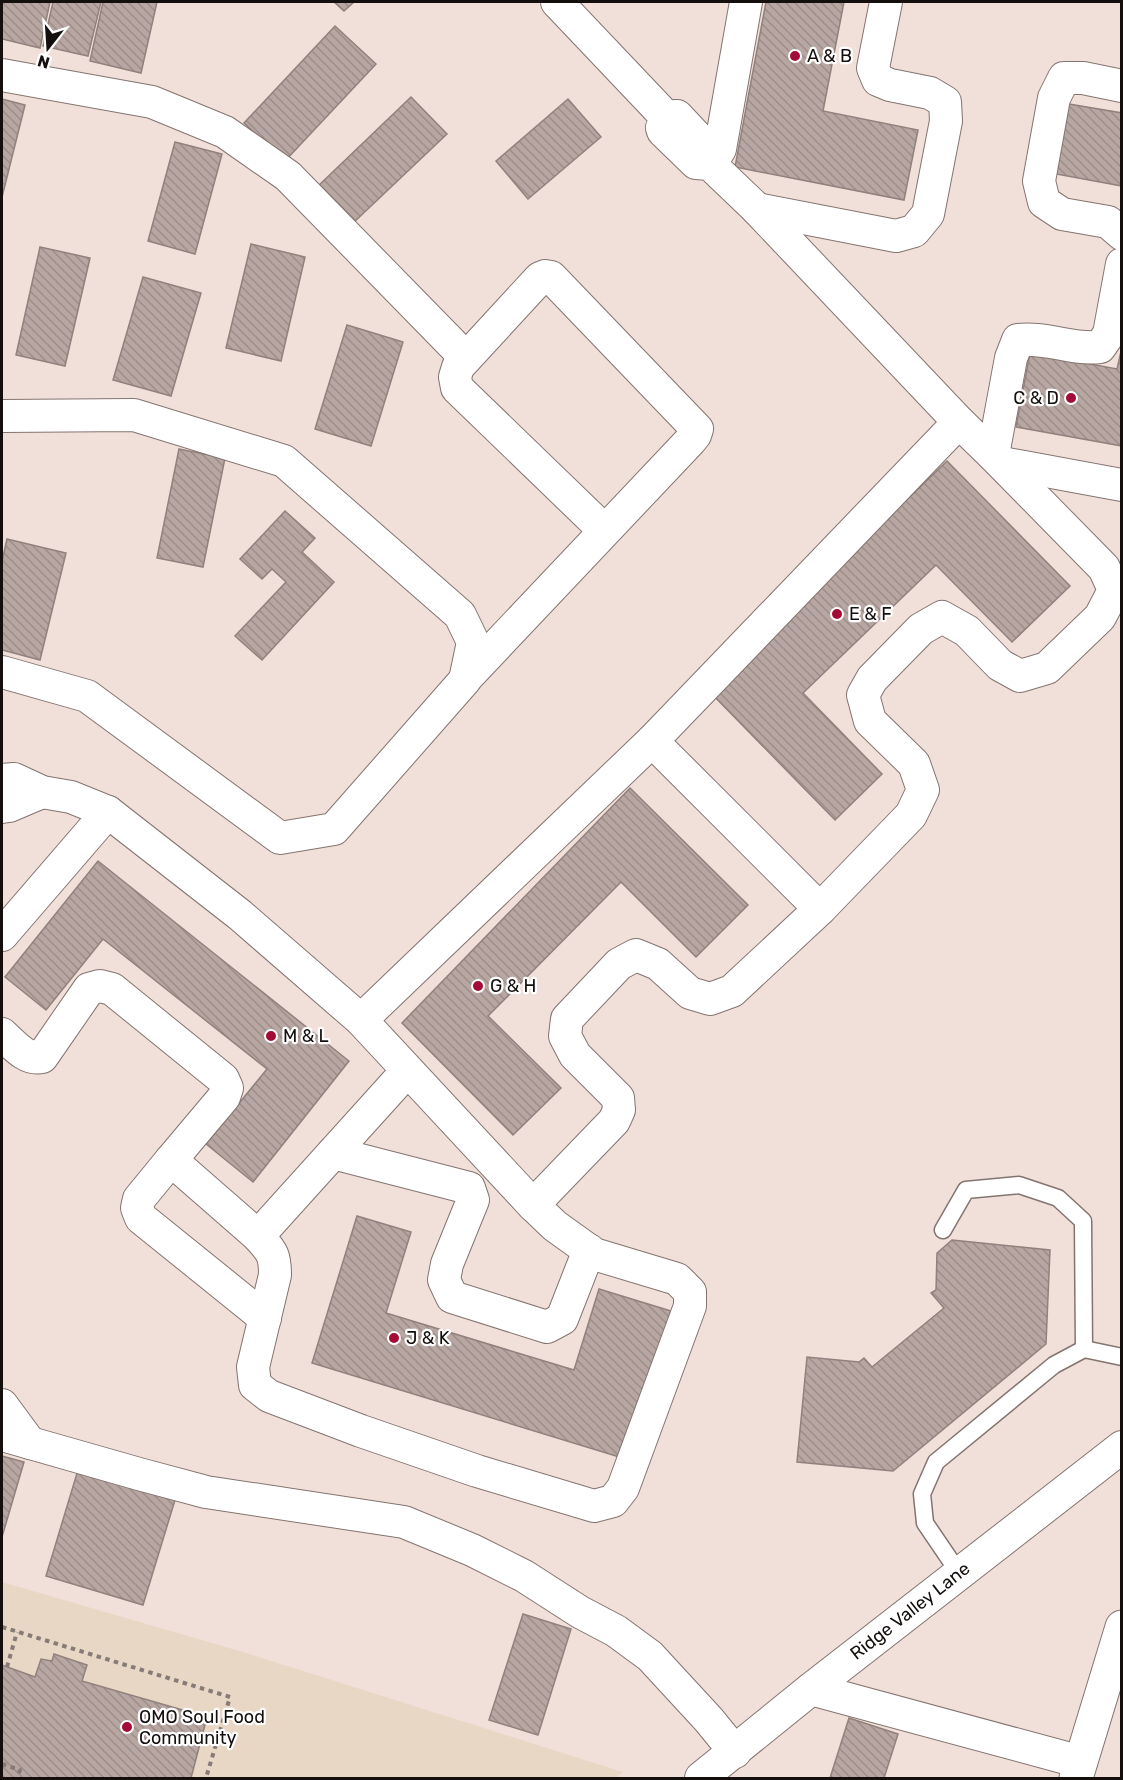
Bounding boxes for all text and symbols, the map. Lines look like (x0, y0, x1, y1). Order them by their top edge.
north arrow (18, 18, 78, 78)
place label: A & B (807, 45, 852, 67)
marker: A & B (788, 49, 802, 63)
text: N (35, 51, 52, 73)
place label: C & D (1013, 387, 1059, 409)
marker: C & D (1064, 391, 1078, 405)
place label: E & F (849, 603, 892, 625)
marker: E & F (830, 607, 844, 621)
place label: G & H (490, 975, 536, 997)
marker: G & H (471, 979, 485, 993)
place label: M & L (283, 1025, 329, 1047)
marker: M & L (264, 1029, 278, 1043)
place label: J & K (406, 1327, 450, 1349)
marker: J & K (387, 1331, 401, 1345)
street label: Ridge Valley Lane (846, 1557, 974, 1665)
place label: OMO Soul Food Community (139, 1706, 265, 1749)
marker: OMO Soul Food Community (120, 1720, 134, 1734)

